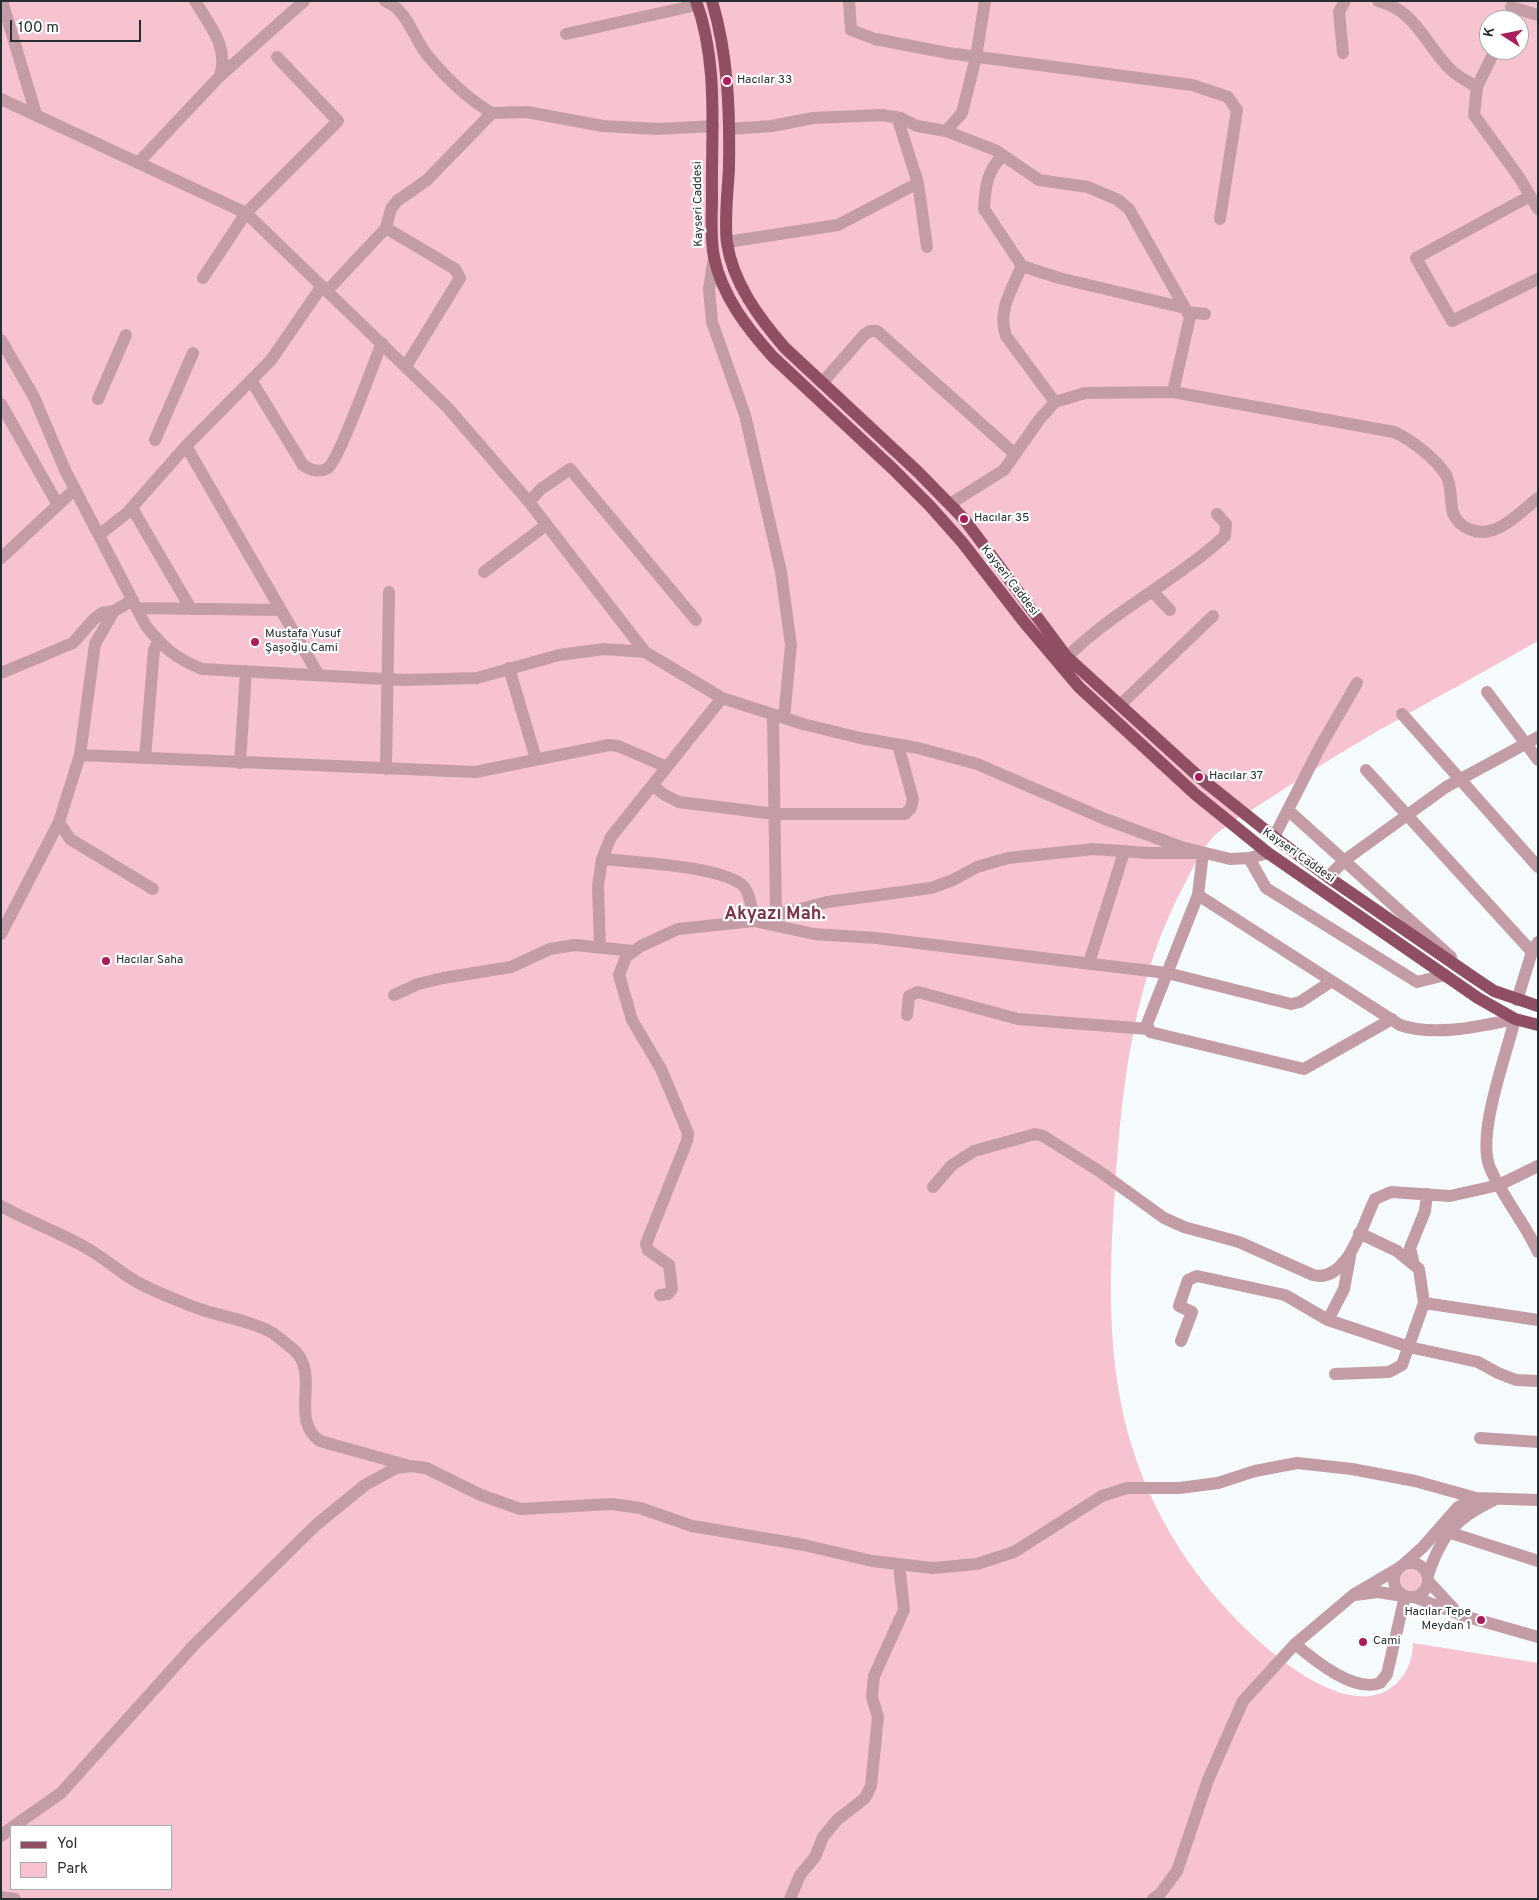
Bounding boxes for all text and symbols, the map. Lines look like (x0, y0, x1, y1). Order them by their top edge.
scale bar (12, 10, 144, 42)
north arrow (1479, 10, 1529, 60)
text: 100 m (18, 19, 59, 38)
text: K (1480, 26, 1499, 39)
place label: Hacılar 33 (737, 74, 792, 88)
marker: Hacılar 33 (721, 75, 733, 87)
street label: Kayseri Caddesi (691, 161, 707, 247)
place label: Hacılar 35 (974, 512, 1029, 526)
marker: Hacılar 35 (958, 513, 970, 525)
street label: Kayseri Caddesi (977, 543, 1041, 619)
place label: Mustafa Yusuf Şaşoğlu Cami (265, 628, 341, 656)
marker: Mustafa Yusuf Şaşoğlu Cami (249, 636, 261, 648)
place label: Hacılar 37 (1209, 770, 1263, 784)
marker: Hacılar 37 (1193, 771, 1205, 783)
street label: Kayseri Caddesi (1259, 826, 1337, 886)
district label: Akyazı Mah. (724, 904, 826, 926)
place label: Hacılar Saha (116, 954, 183, 968)
marker: Hacılar Saha (100, 955, 112, 967)
place label: Hacılar Tepe Meydan 1 (1404, 1606, 1471, 1634)
marker: Hacılar Tepe Meydan 1 (1475, 1614, 1487, 1626)
place label: Cami (1373, 1635, 1400, 1649)
marker: Cami (1357, 1636, 1369, 1648)
legend (10, 1825, 172, 1890)
text: Yol (57, 1835, 78, 1854)
text: Park (57, 1860, 88, 1879)

